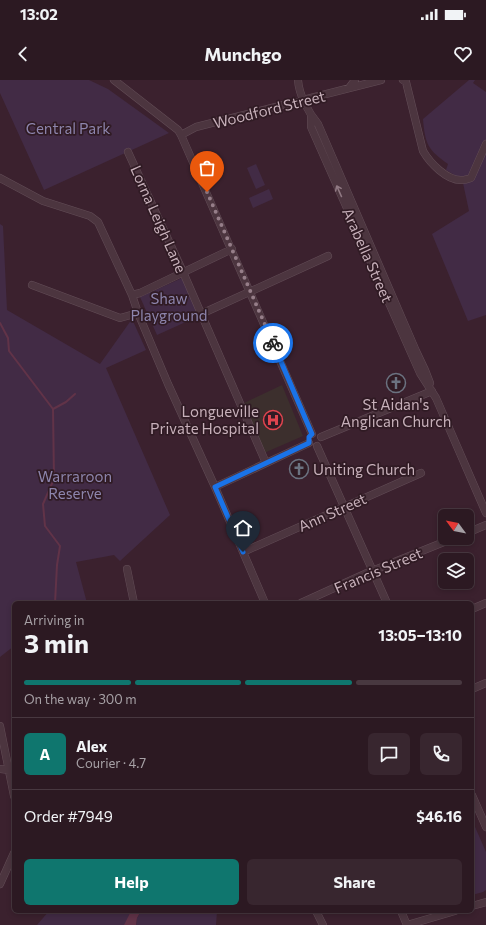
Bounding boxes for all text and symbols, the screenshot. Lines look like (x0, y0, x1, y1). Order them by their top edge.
text: 13:02 (20, 5, 58, 23)
icon: back (12, 43, 34, 65)
text: Munchgo (204, 43, 282, 65)
icon: heart (452, 43, 474, 65)
street label: Woodford Street (211, 86, 327, 132)
park label: Central Park (26, 119, 110, 137)
pin (190, 151, 224, 192)
icon: bag (196, 157, 218, 179)
street label: Lorna Leigh Lane (127, 162, 191, 276)
one-way arrow (335, 185, 343, 197)
street label: Arabella Street (339, 205, 397, 305)
park label: Shaw Playground (131, 289, 207, 324)
courier (253, 323, 293, 363)
icon: bike (262, 332, 284, 354)
church icon: St Aidan's Anglican Church (385, 372, 407, 394)
place label: St Aidan's Anglican Church (341, 395, 451, 430)
place label: Longueville Private Hospital (150, 402, 259, 437)
hospital icon: Longueville Private Hospital (262, 409, 284, 431)
church icon: Uniting Church (288, 458, 310, 480)
place label: Uniting Church (313, 460, 415, 478)
park label: Warraroon Reserve (38, 467, 112, 502)
street label: Ann Street (295, 489, 369, 535)
north arrow (438, 509, 474, 545)
map controls (438, 509, 474, 589)
pin (226, 511, 260, 552)
icon: home (232, 517, 254, 539)
street label: Francis Street (331, 543, 425, 597)
button: layers (438, 553, 474, 589)
text: Arriving in (24, 612, 84, 628)
text: 13:05–13:10 (378, 626, 462, 644)
text: 3 min (24, 627, 89, 658)
text: On the way · 300 m (24, 691, 137, 707)
button: chat (368, 733, 410, 775)
button: phone (420, 733, 462, 775)
text: Alex (76, 737, 107, 755)
text: A (40, 745, 50, 763)
text: Courier · 4.7 (76, 755, 146, 771)
text: Order #7949 (24, 807, 113, 825)
text: $46.16 (416, 807, 462, 825)
button: Help (24, 859, 239, 905)
button: Share (247, 859, 462, 905)

